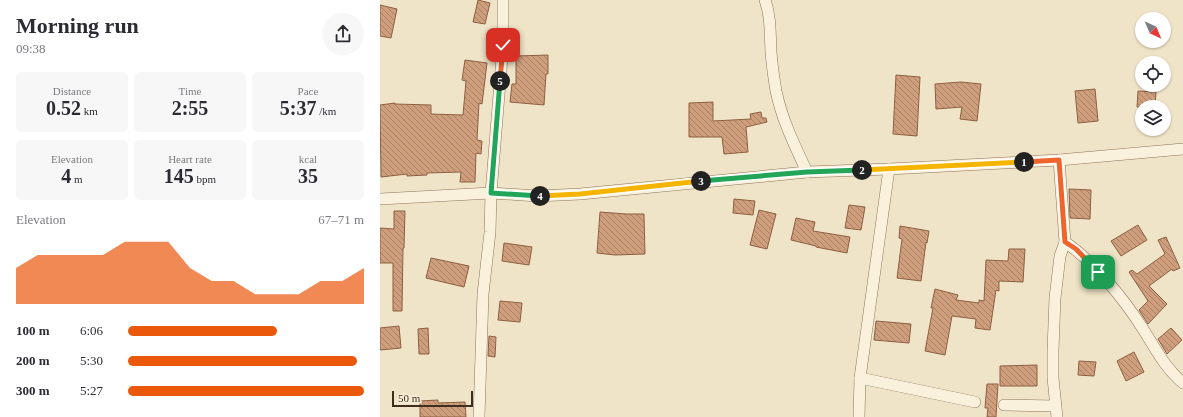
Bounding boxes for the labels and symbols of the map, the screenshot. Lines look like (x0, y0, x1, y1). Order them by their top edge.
north arrow (1135, 12, 1171, 48)
pin (486, 28, 520, 62)
pin: 5 (490, 71, 510, 91)
pin: 1 (1014, 152, 1034, 172)
pin: 2 (852, 160, 872, 180)
pin: 3 (691, 171, 711, 191)
pin: 4 (530, 186, 550, 206)
pin (1081, 255, 1115, 289)
scale bar (392, 389, 473, 408)

